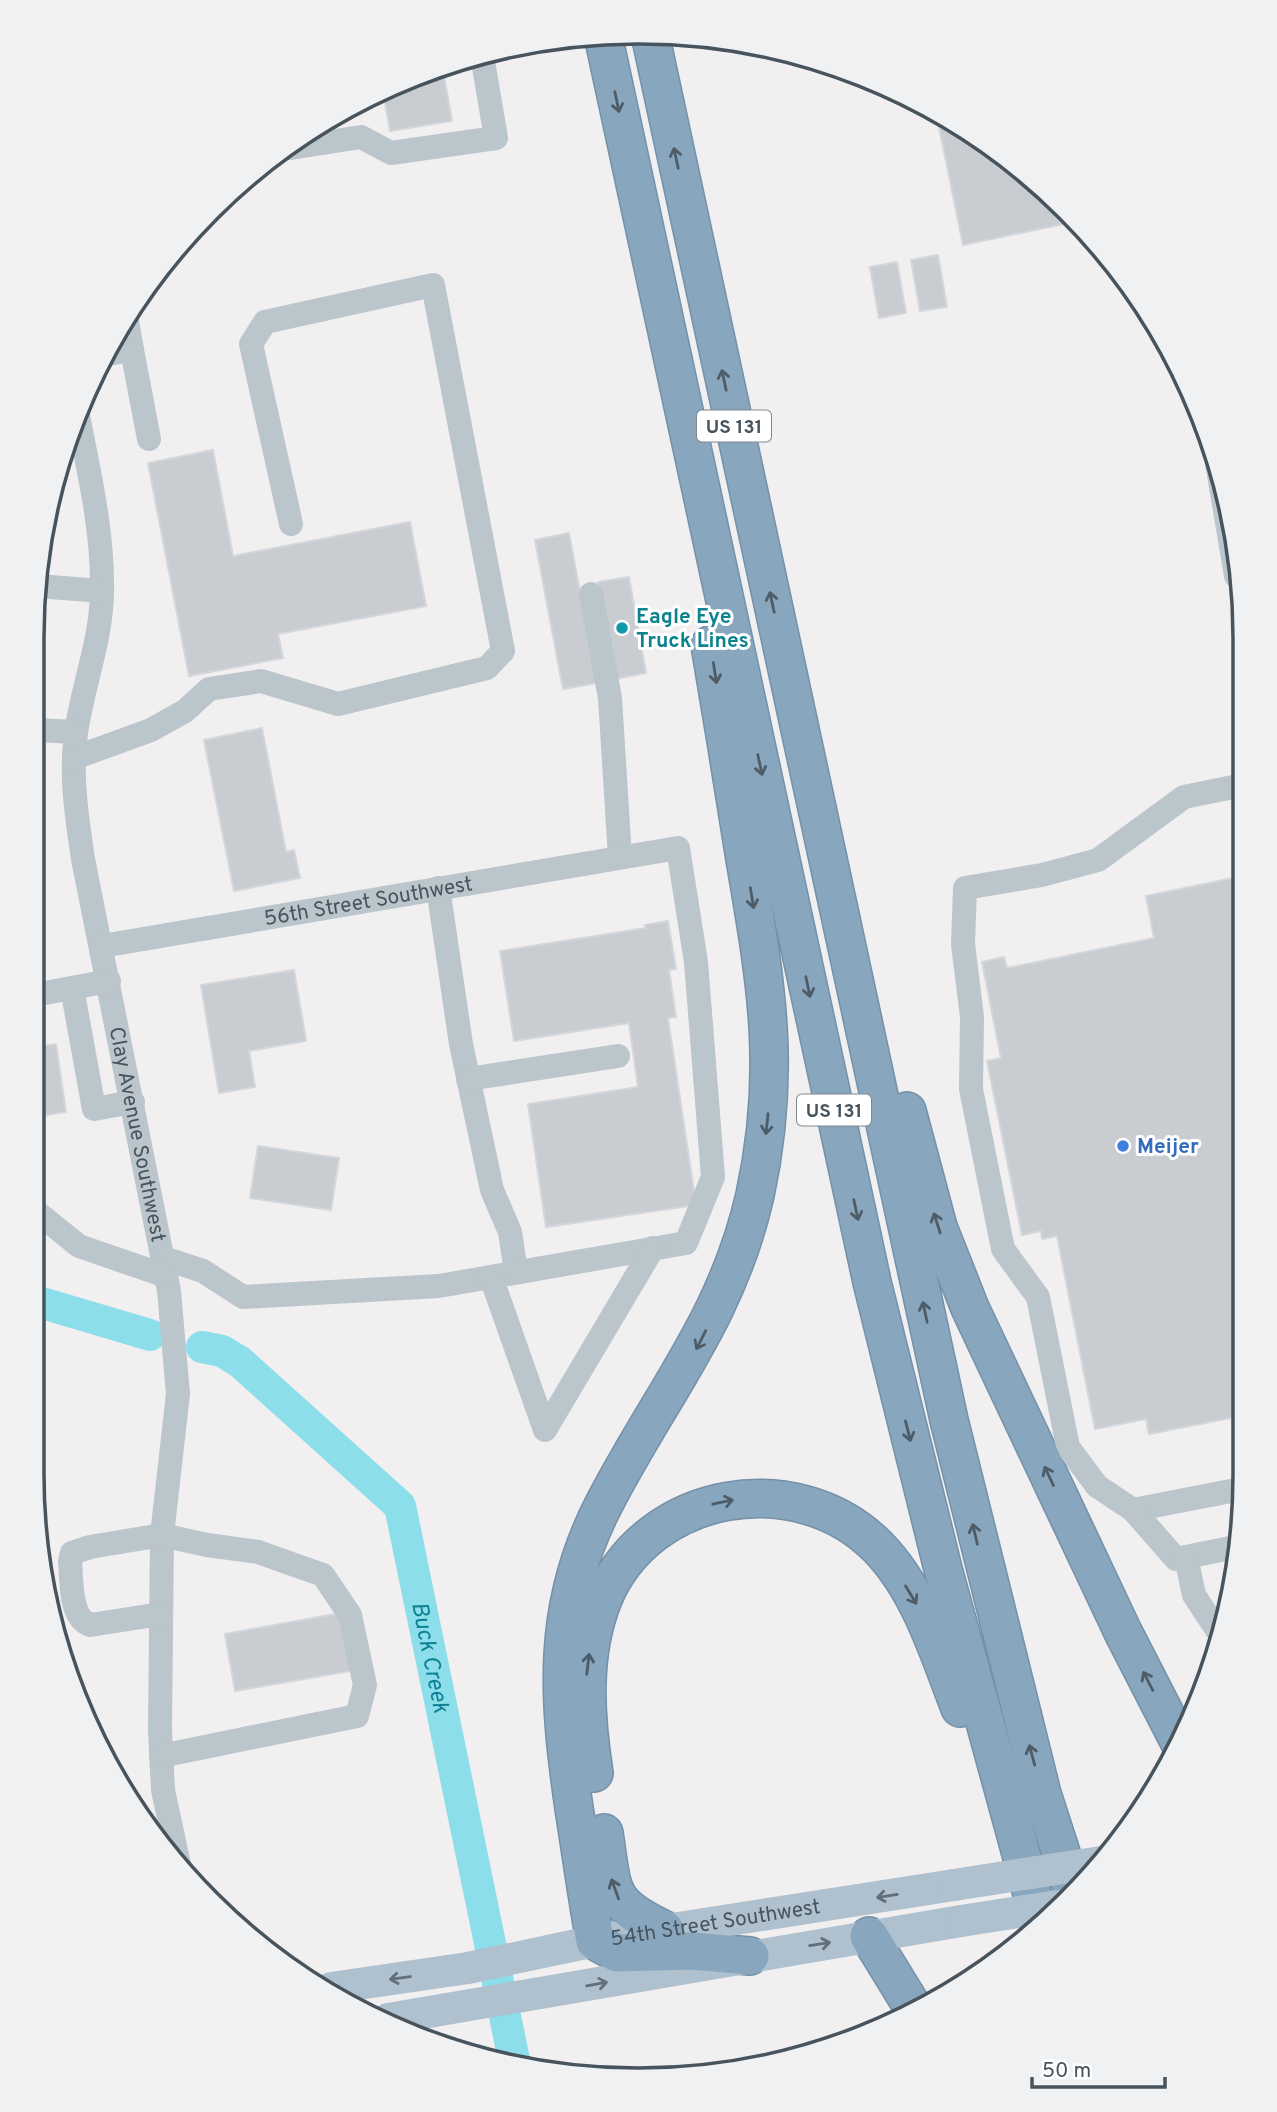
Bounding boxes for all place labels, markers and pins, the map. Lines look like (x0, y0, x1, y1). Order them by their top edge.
place label: Eagle Eye Truck Lines (636, 604, 749, 655)
marker: Eagle Eye Truck Lines (614, 620, 630, 636)
place label: Meijer (1137, 1134, 1199, 1161)
marker: Meijer (1115, 1138, 1131, 1154)

